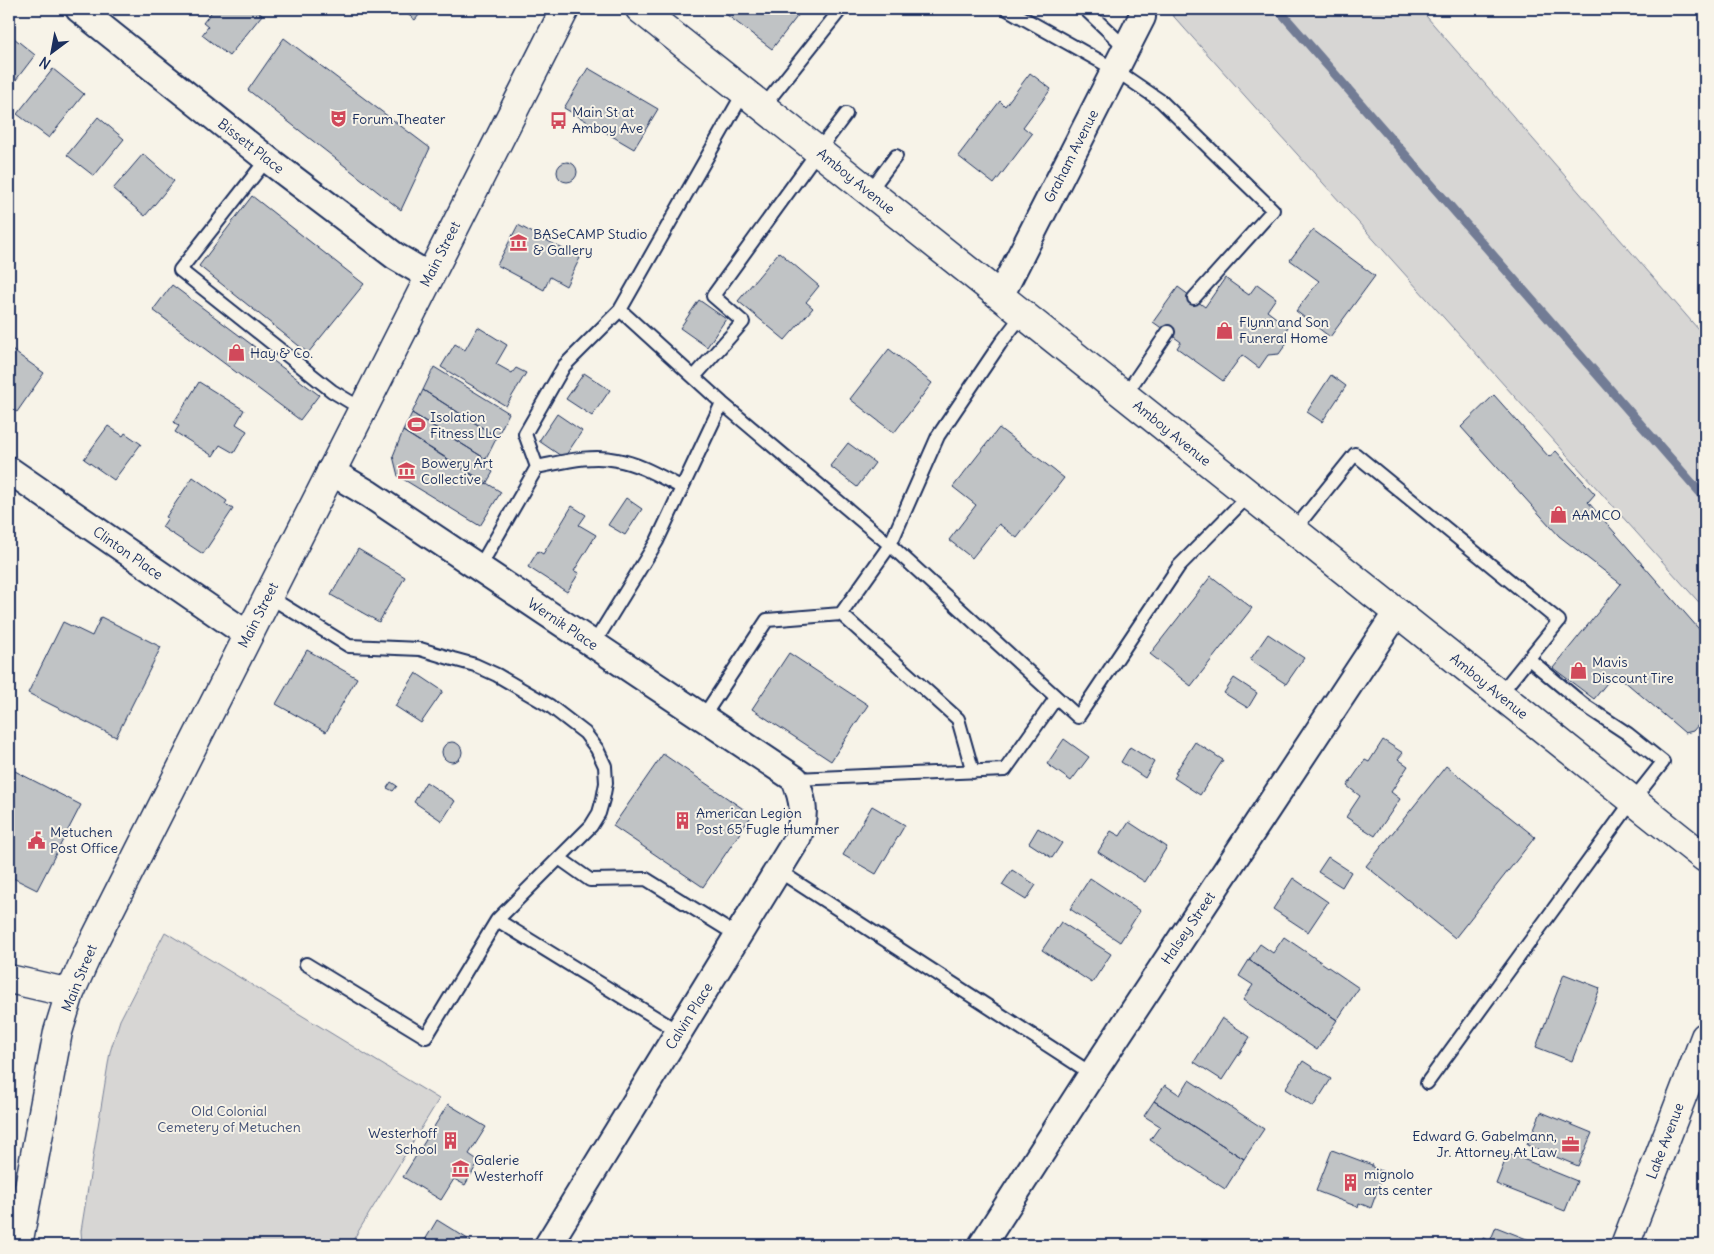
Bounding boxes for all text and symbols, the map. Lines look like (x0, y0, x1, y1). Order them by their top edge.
north arrow (28, 28, 78, 78)
text: N (36, 53, 54, 73)
place label: Main St at Amboy Ave (572, 103, 643, 137)
street label: Graham Avenue (1040, 106, 1102, 206)
theatre icon: Forum Theater (328, 109, 348, 129)
place label: Forum Theater (352, 110, 446, 128)
bus stop icon: Main St at Amboy Ave (548, 110, 568, 130)
street label: Bissett Place (214, 115, 288, 177)
street label: Amboy Avenue (813, 144, 899, 218)
street label: Main Street (416, 218, 464, 290)
place label: BASeCAMP Studio & Gallery (533, 225, 648, 259)
museum icon: BASeCAMP Studio & Gallery (509, 232, 529, 252)
place label: Flynn and Son Funeral Home (1239, 313, 1329, 347)
shop icon: Flynn and Son Funeral Home (1215, 320, 1235, 340)
shop icon: Hay & Co. (226, 343, 246, 363)
place label: Hay & Co. (250, 344, 313, 362)
street label: Amboy Avenue (1129, 396, 1215, 470)
place label: Isolation Fitness LLC (430, 408, 501, 442)
sports icon: Isolation Fitness LLC (406, 415, 426, 435)
place label: Bowery Art Collective (421, 454, 493, 488)
museum icon: Bowery Art Collective (397, 461, 417, 481)
shop icon: AAMCO (1548, 505, 1568, 525)
place label: AAMCO (1572, 506, 1621, 524)
street label: Clinton Place (90, 522, 166, 584)
street label: Main Street (234, 579, 282, 651)
street label: Wernik Place (524, 594, 602, 654)
street label: Amboy Avenue (1446, 649, 1532, 723)
place label: Mavis Discount Tire (1592, 653, 1674, 687)
shop icon: Mavis Discount Tire (1568, 660, 1588, 680)
place label: American Legion Post 65 Fugle Hummer (696, 804, 840, 838)
building icon: American Legion Post 65 Fugle Hummer (672, 811, 692, 831)
place label: Metuchen Post Office (50, 823, 118, 857)
public building icon: Metuchen Post Office (26, 830, 46, 850)
street label: Halsey Street (1157, 888, 1219, 968)
street label: Main Street (57, 941, 101, 1014)
street label: Calvin Place (661, 979, 717, 1053)
street label: Lake Avenue (1642, 1100, 1688, 1182)
park label: Old Colonial Cemetery of Metuchen (157, 1102, 301, 1136)
place label: Westerhoff School (368, 1124, 437, 1158)
place label: Edward G. Gabelmann, Jr. Attorney At Law (1412, 1127, 1557, 1161)
building icon: Westerhoff School (441, 1131, 461, 1151)
office icon: Edward G. Gabelmann, Jr. Attorney At Law (1561, 1134, 1581, 1154)
place label: Galerie Westerhoff (474, 1151, 543, 1185)
museum icon: Galerie Westerhoff (450, 1158, 470, 1178)
place label: mignolo arts center (1364, 1165, 1433, 1199)
building icon: mignolo arts center (1340, 1172, 1360, 1192)

